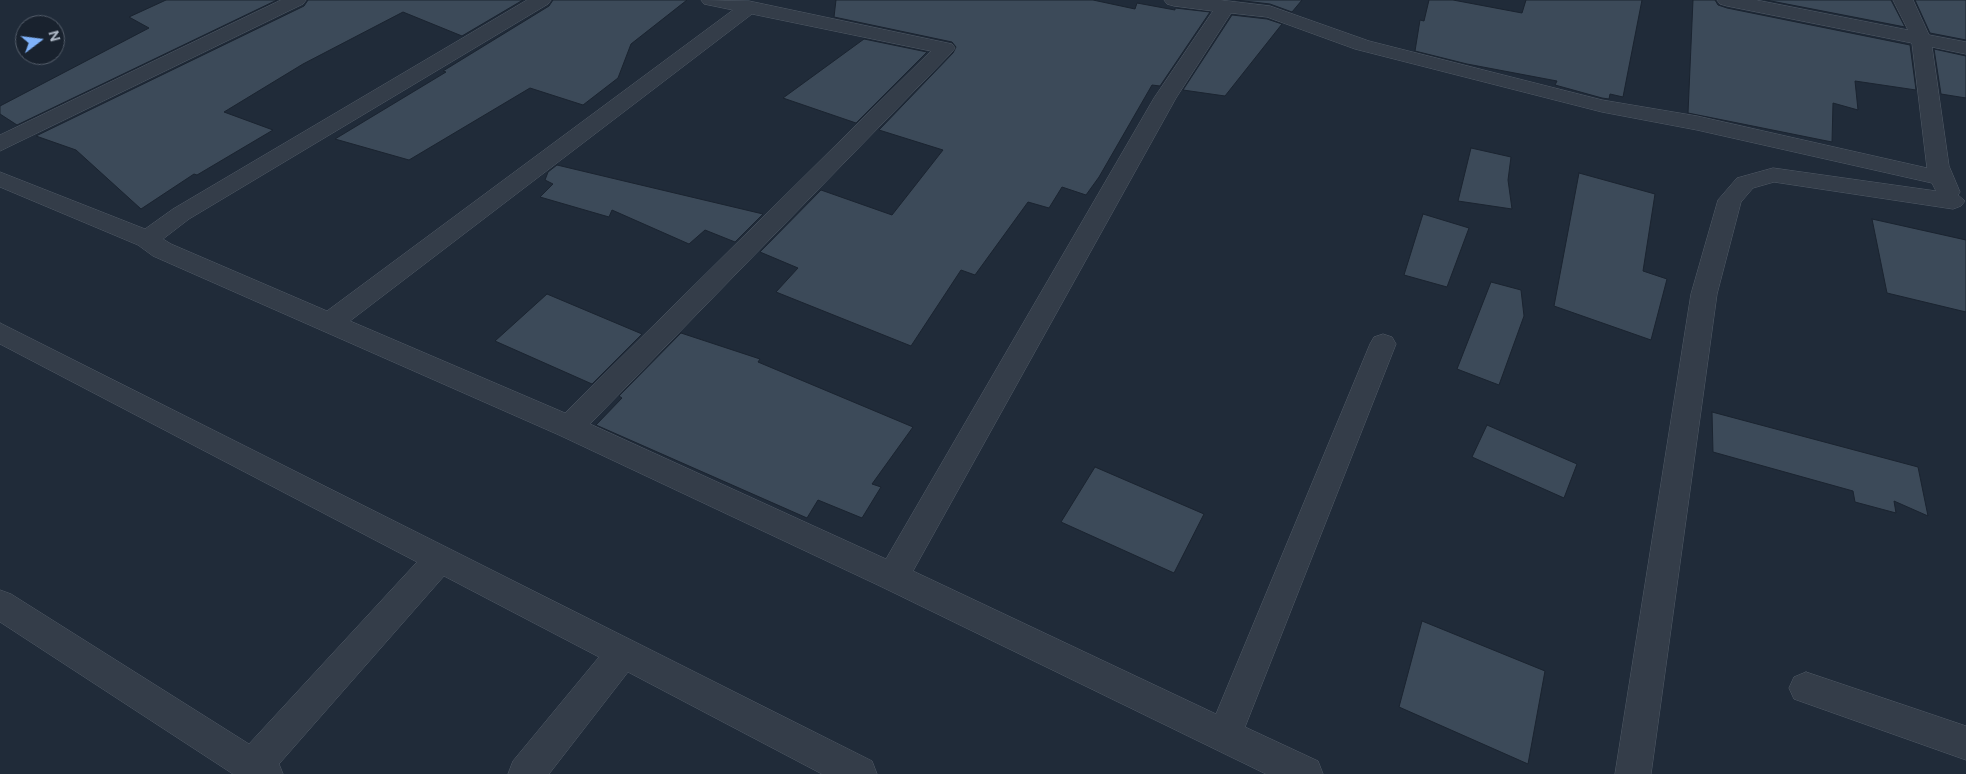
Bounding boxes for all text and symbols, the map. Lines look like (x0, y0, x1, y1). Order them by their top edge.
north arrow (15, 15, 65, 65)
text: N (44, 29, 64, 44)

